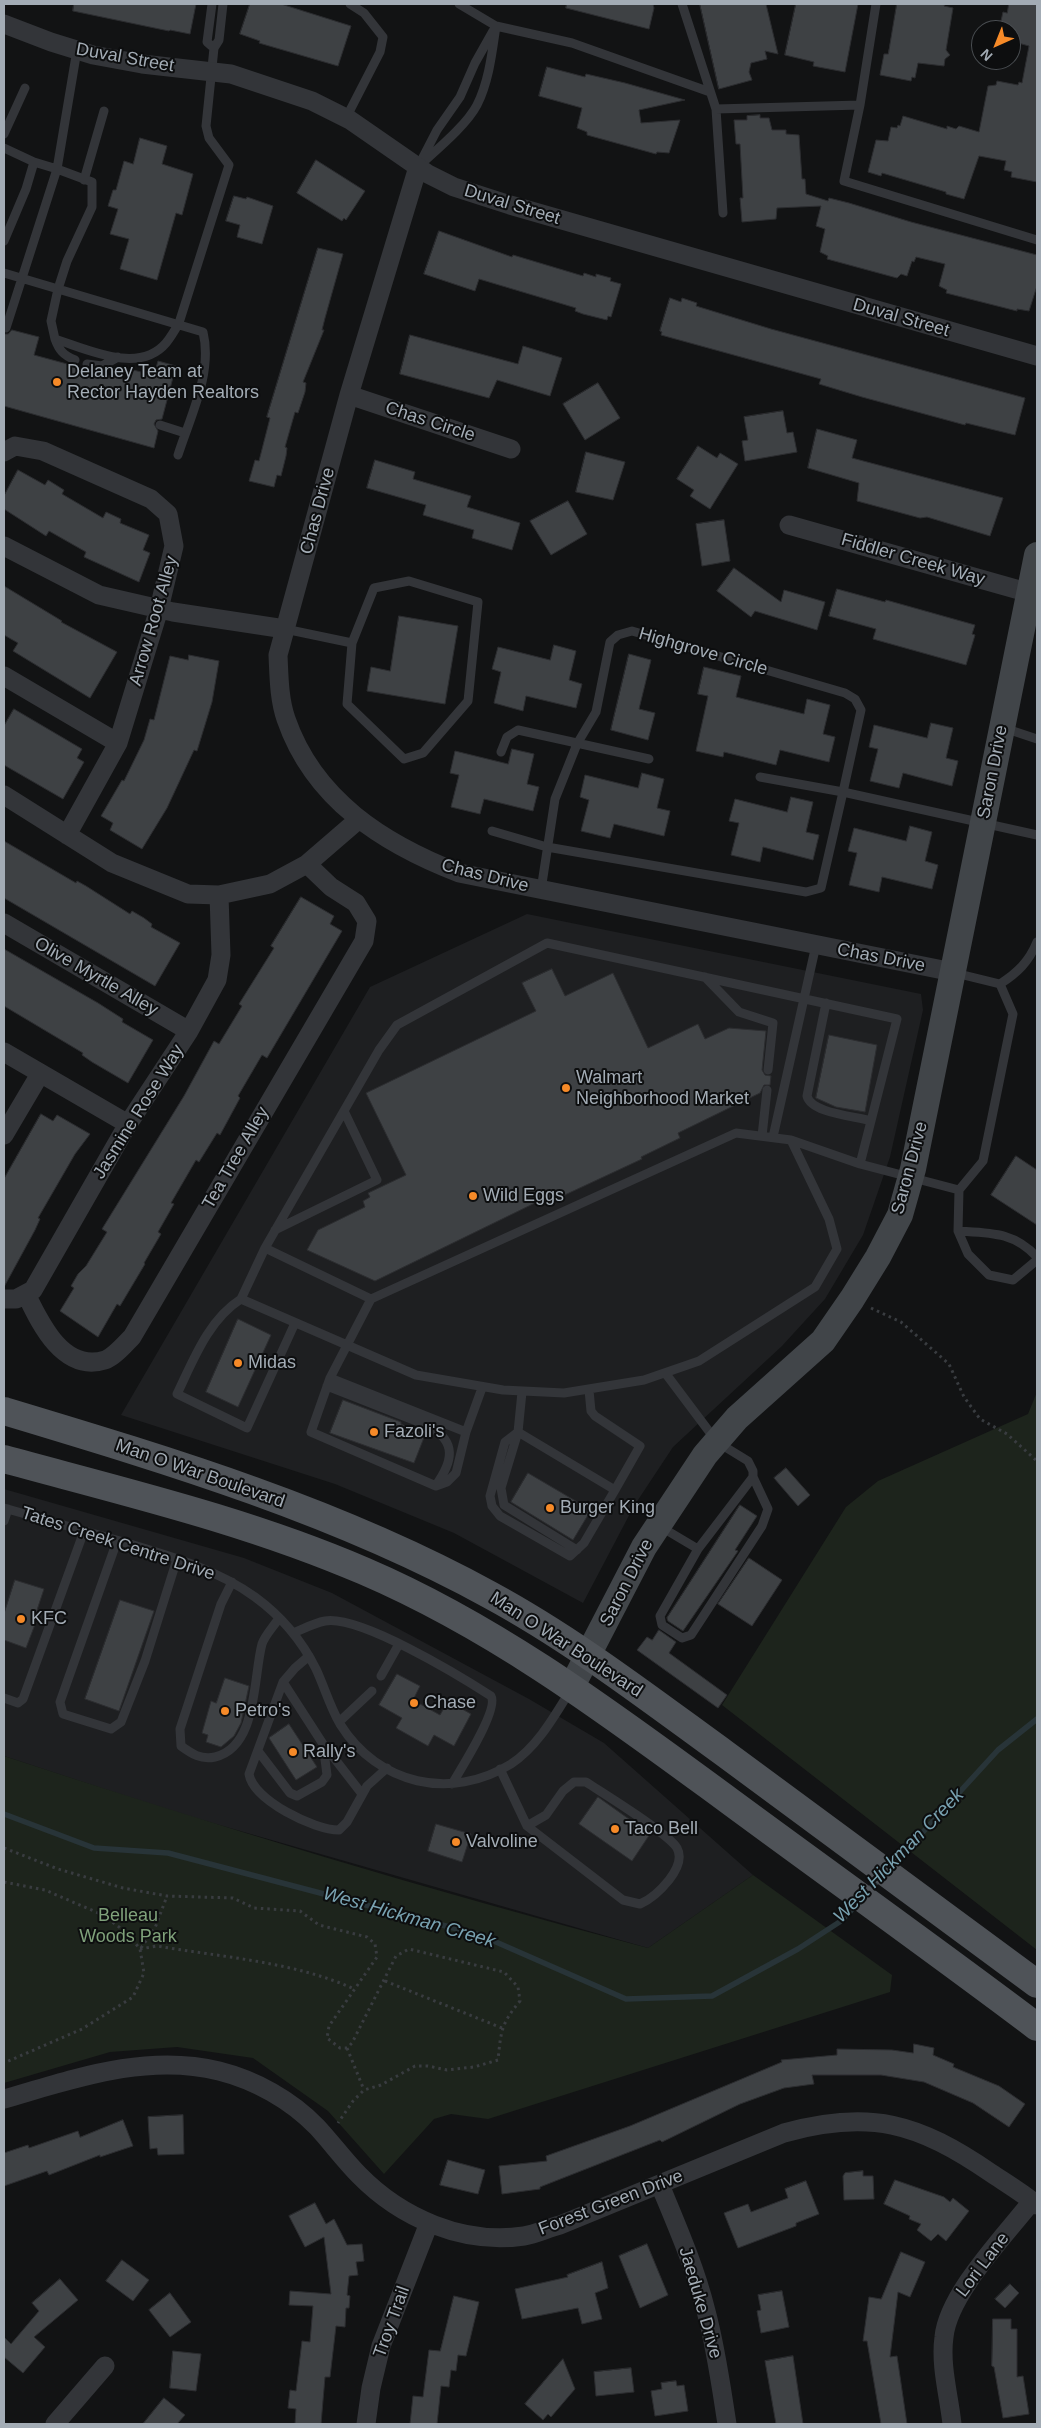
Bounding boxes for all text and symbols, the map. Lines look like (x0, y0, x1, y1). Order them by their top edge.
north arrow (971, 20, 1021, 70)
street label: Duval Street (74, 39, 176, 77)
text: N (977, 46, 995, 64)
street label: Duval Street (461, 180, 563, 230)
street label: Duval Street (850, 294, 952, 342)
place label: Delaney Team at Rector Hayden Realtors (67, 361, 259, 404)
marker: Delaney Team at Rector Hayden Realtors (51, 376, 63, 388)
street label: Chas Circle (382, 397, 478, 447)
street label: Chas Drive (296, 465, 340, 557)
street label: Fiddler Creek Way (839, 529, 987, 591)
street label: Arrow Root Alley (125, 554, 183, 688)
street label: Highgrove Circle (636, 623, 770, 681)
street label: Saron Drive (973, 723, 1013, 821)
street label: Chas Drive (439, 855, 531, 897)
street label: Olive Myrtle Alley (30, 933, 162, 1021)
street label: Chas Drive (835, 939, 927, 977)
street label: Jasmine Rose Way (89, 1041, 189, 1183)
place label: Walmart Neighborhood Market (576, 1067, 749, 1110)
marker: Walmart Neighborhood Market (560, 1082, 572, 1094)
street label: Tea Tree Alley (198, 1103, 274, 1213)
street label: Saron Drive (887, 1119, 933, 1217)
place label: Wild Eggs (483, 1185, 564, 1207)
marker: Wild Eggs (467, 1190, 479, 1202)
place label: Midas (248, 1352, 296, 1374)
marker: Midas (232, 1357, 244, 1369)
place label: Fazoli's (384, 1421, 444, 1443)
marker: Fazoli's (368, 1426, 380, 1438)
street label: Man O War Boulevard (113, 1435, 287, 1513)
place label: Burger King (560, 1497, 655, 1519)
marker: Burger King (544, 1502, 556, 1514)
street label: Tates Creek Centre Drive (19, 1503, 217, 1585)
street label: Saron Drive (596, 1536, 658, 1630)
street label: Man O War Boulevard (486, 1588, 646, 1702)
place label: KFC (31, 1608, 67, 1630)
marker: KFC (15, 1613, 27, 1625)
place label: Chase (424, 1692, 476, 1714)
marker: Chase (408, 1697, 420, 1709)
place label: Petro's (235, 1700, 290, 1722)
marker: Petro's (219, 1705, 231, 1717)
place label: Rally's (303, 1741, 355, 1763)
marker: Rally's (287, 1746, 299, 1758)
water label: West Hickman Creek (829, 1784, 969, 1928)
place label: Taco Bell (625, 1818, 698, 1840)
marker: Taco Bell (609, 1823, 621, 1835)
place label: Valvoline (466, 1831, 538, 1853)
marker: Valvoline (450, 1836, 462, 1848)
water label: West Hickman Creek (320, 1882, 498, 1954)
park label: Belleau Woods Park (79, 1905, 177, 1948)
street label: Forest Green Drive (536, 2165, 686, 2241)
street label: Lori Lane (952, 2229, 1014, 2301)
street label: Jaeduke Drive (674, 2245, 726, 2361)
street label: Troy Trail (369, 2283, 415, 2361)

